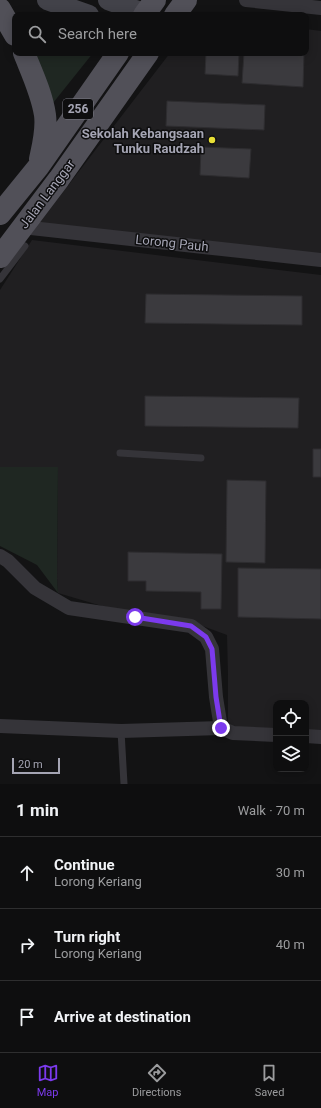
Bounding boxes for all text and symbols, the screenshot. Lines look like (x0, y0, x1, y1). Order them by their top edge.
search box (12, 12, 309, 56)
icon: search (26, 23, 48, 45)
text: Search here (58, 25, 137, 43)
road number: 256 (63, 99, 93, 119)
place label: Sekolah Kebangsaan Tunku Raudzah (82, 126, 204, 156)
marker: Sekolah Kebangsaan Tunku Raudzah (207, 135, 217, 145)
street label: Jalan Langgar (16, 156, 78, 231)
street label: Lorong Pauh (135, 232, 209, 254)
route start (126, 608, 144, 626)
map controls (273, 700, 309, 772)
button: locate (273, 700, 309, 736)
route end (212, 719, 230, 737)
button: layers (273, 736, 309, 772)
scale bar (12, 756, 60, 775)
text: 20 m (18, 758, 43, 771)
text: 1 min (16, 800, 59, 820)
text: Walk · 70 m (238, 803, 305, 818)
text: Continue (54, 856, 115, 874)
icon: ahead (16, 862, 38, 884)
text: 30 m (276, 865, 305, 880)
text: Lorong Keriang (54, 874, 142, 889)
text: Turn right (54, 928, 120, 946)
icon: right (16, 934, 38, 956)
text: 40 m (276, 937, 305, 952)
text: Lorong Keriang (54, 946, 142, 961)
icon: arrive (16, 1006, 38, 1028)
text: Arrive at destination (54, 1008, 191, 1026)
tab: Map (37, 1062, 59, 1099)
tab: Directions (132, 1062, 181, 1099)
tab: Saved (255, 1062, 284, 1099)

